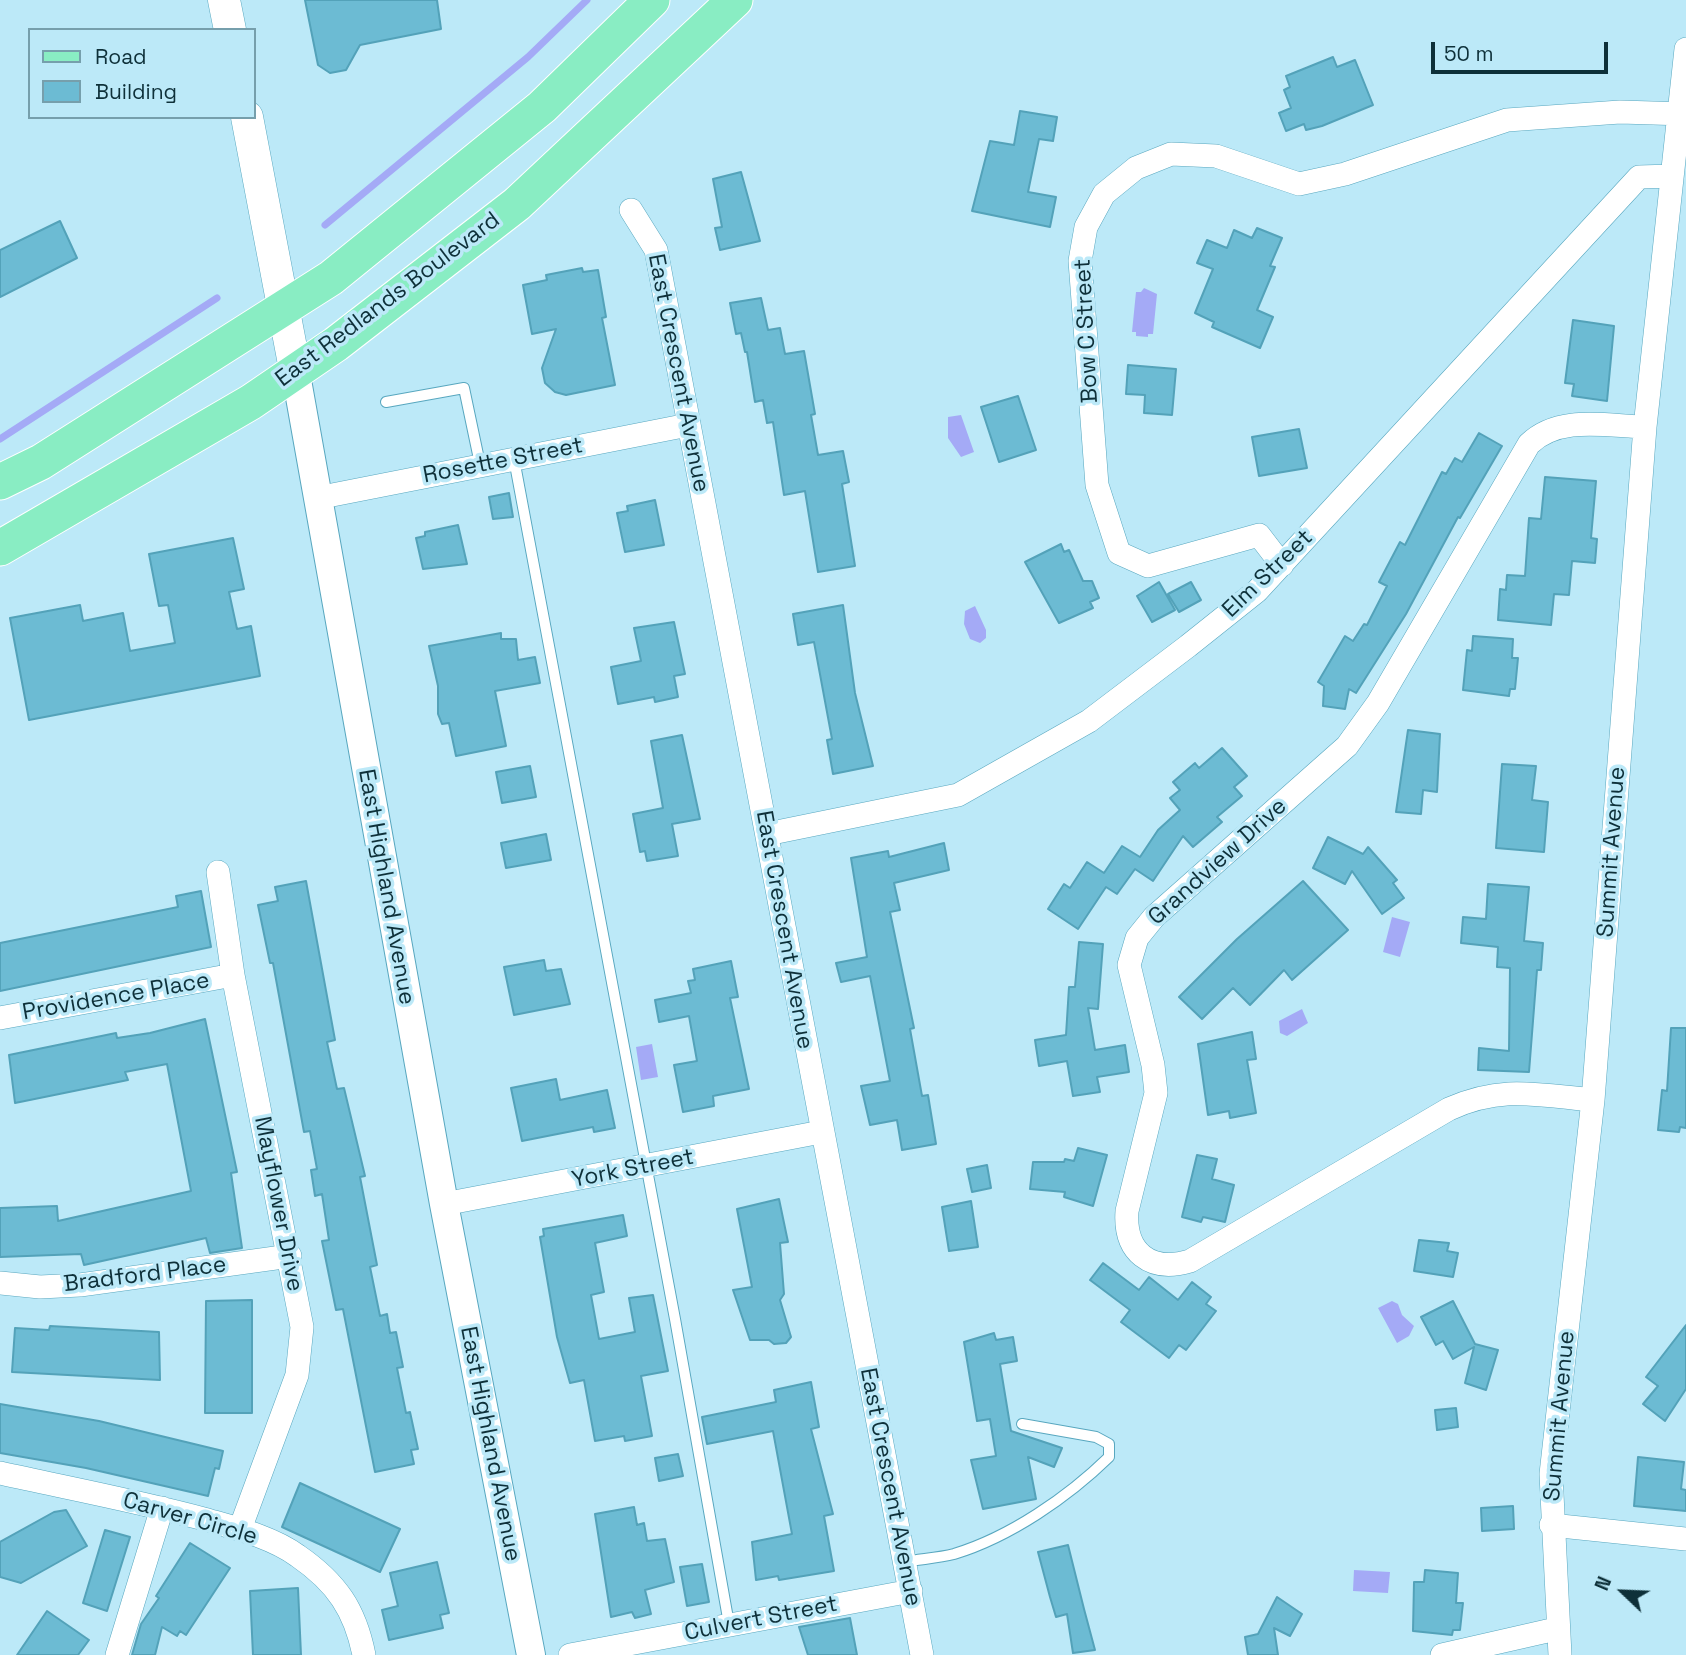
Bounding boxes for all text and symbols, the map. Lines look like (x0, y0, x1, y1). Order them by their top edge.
legend (28, 28, 256, 119)
scale bar (1434, 28, 1611, 72)
text: 50 m (1444, 40, 1494, 67)
text: Road (95, 43, 147, 70)
text: Building (95, 78, 177, 105)
street label: East Redlands Boulevard (270, 207, 506, 393)
street label: East Crescent Avenue (641, 252, 715, 494)
street label: Bow C Street (1069, 258, 1105, 404)
street label: Rosette Street (421, 432, 585, 490)
street label: Elm Street (1217, 524, 1319, 624)
street label: Summit Avenue (1592, 766, 1632, 938)
street label: East Highland Avenue (352, 767, 420, 1007)
street label: Grandview Drive (1143, 793, 1293, 931)
street label: East Crescent Avenue (749, 808, 819, 1052)
street label: Providence Place (20, 967, 212, 1027)
street label: Mayflower Drive (248, 1114, 308, 1294)
street label: York Street (570, 1144, 696, 1194)
street label: Bradford Place (62, 1251, 228, 1299)
street label: East Highland Avenue (454, 1324, 526, 1564)
street label: Summit Avenue (1539, 1330, 1581, 1502)
street label: East Crescent Avenue (853, 1366, 927, 1608)
street label: Carver Circle (120, 1487, 260, 1551)
north arrow (1588, 1557, 1658, 1627)
text: N (1589, 1573, 1617, 1594)
street label: Culvert Street (682, 1591, 840, 1647)

